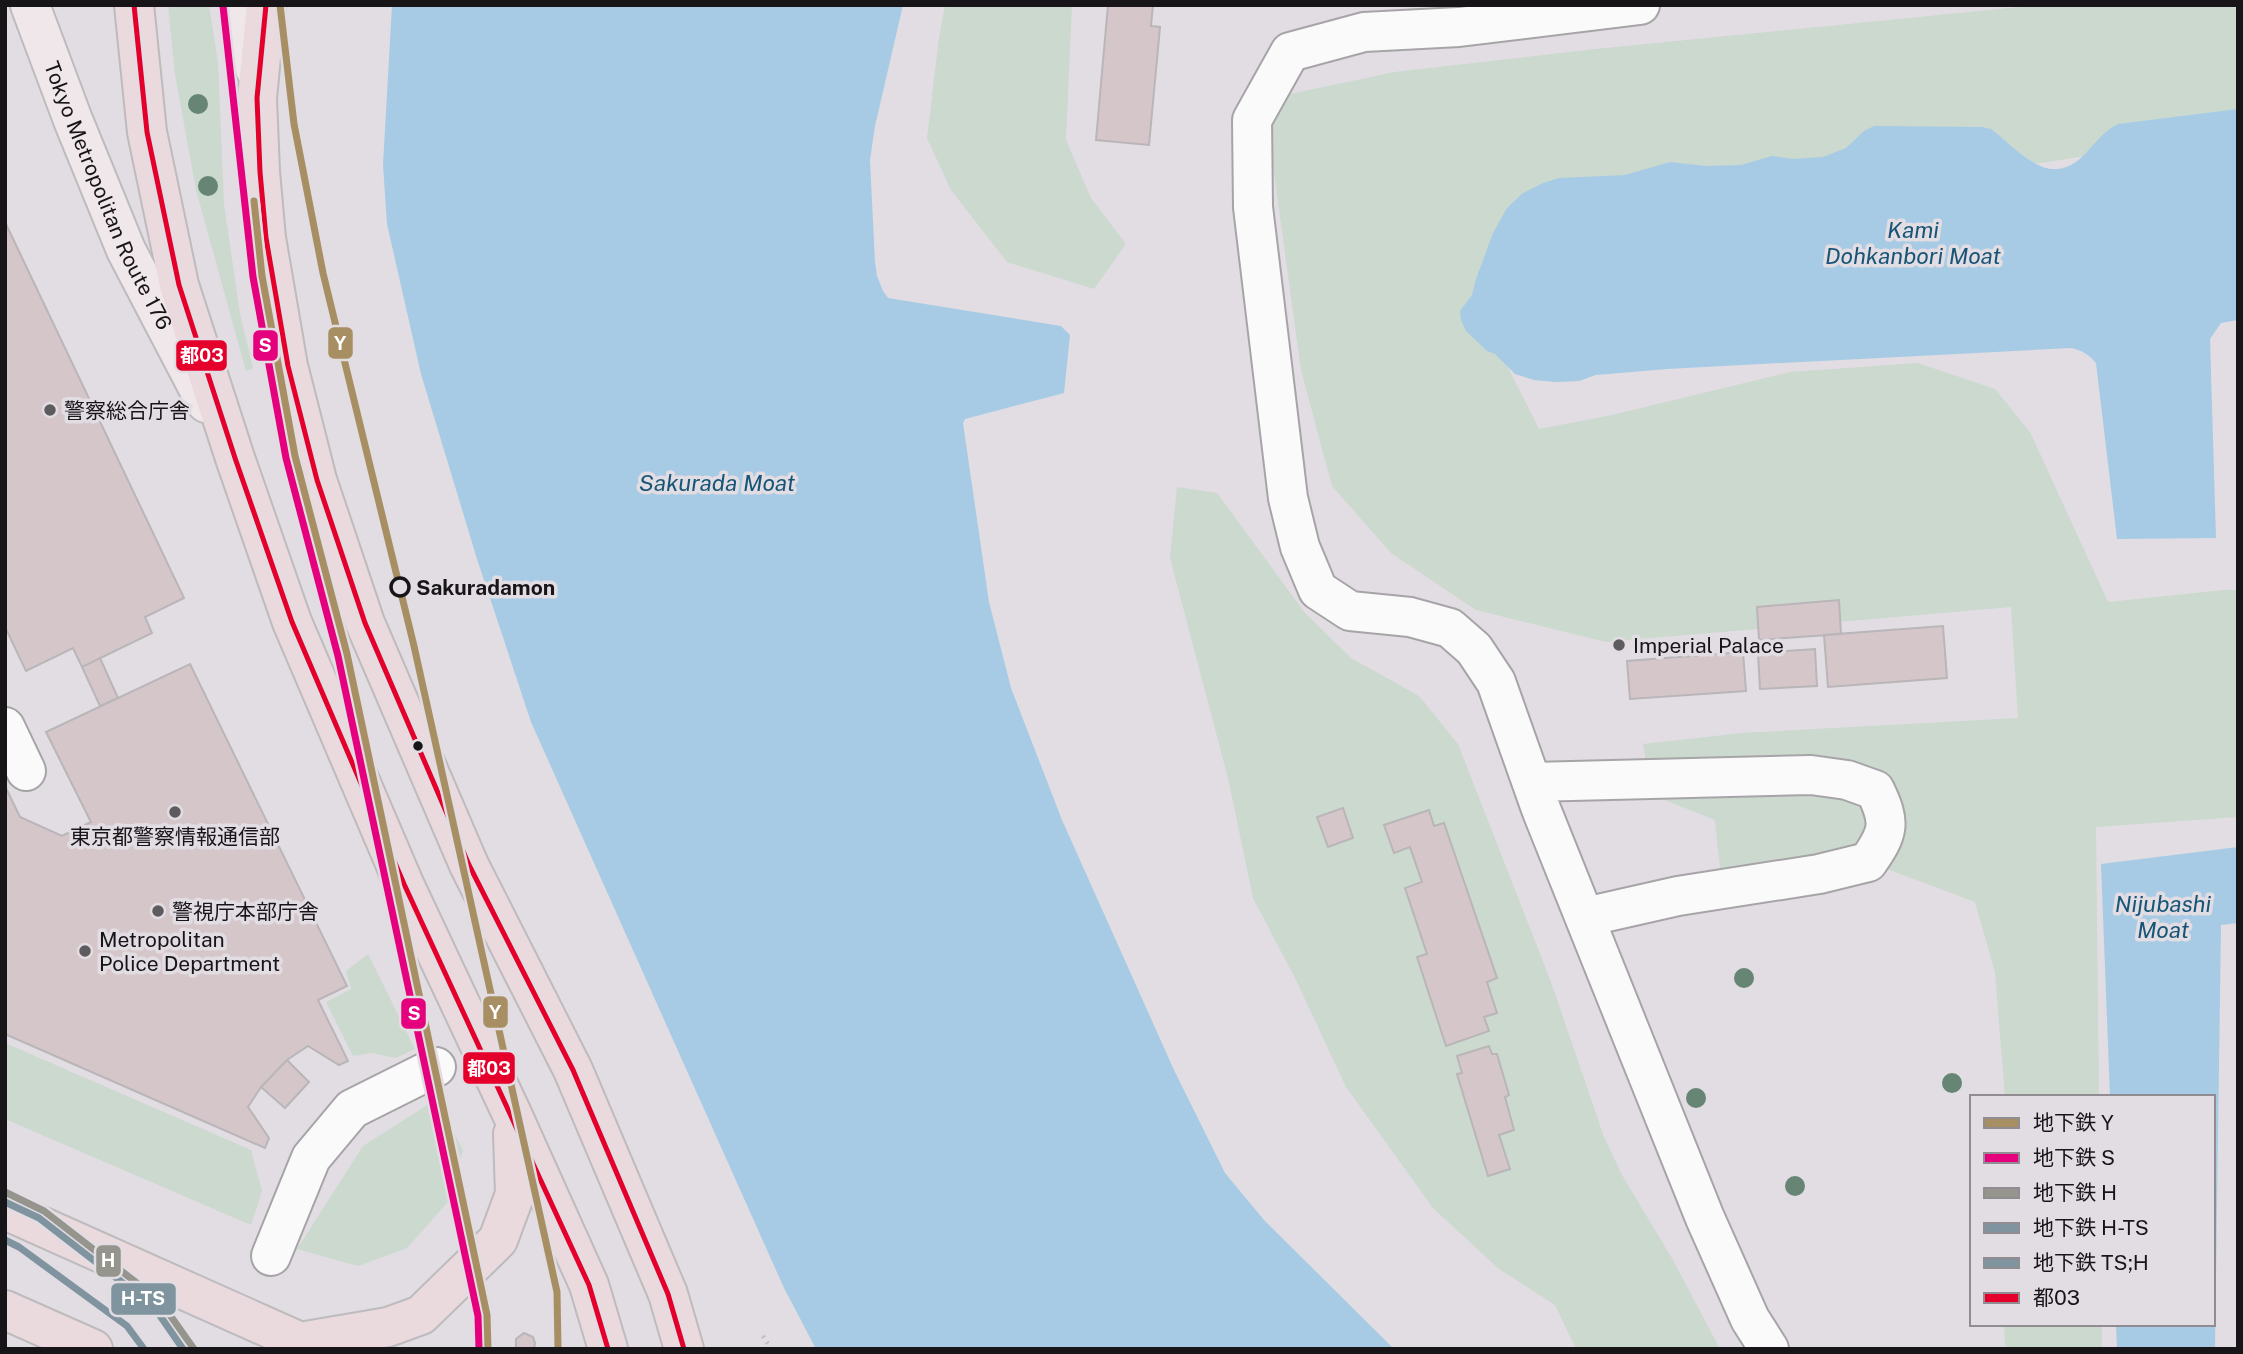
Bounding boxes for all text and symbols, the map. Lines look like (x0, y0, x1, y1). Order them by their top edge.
street label: Tokyo Metropolitan Route 176 (40, 58, 178, 334)
water label: Kami Dohkanbori Moat (1825, 216, 2001, 269)
line badge: Y (327, 326, 354, 360)
line badge: S (252, 329, 279, 362)
text: Y (334, 332, 347, 354)
text: S (258, 334, 272, 356)
line badge: 都03 (175, 339, 228, 372)
text: 都03 (180, 344, 224, 366)
place label: 警察総合庁舎 (64, 398, 190, 423)
marker: 警察総合庁舎 (42, 402, 58, 418)
water label: Sakurada Moat (639, 469, 795, 496)
place label: Sakuradamon (416, 575, 555, 600)
marker: Sakuradamon (390, 577, 410, 597)
place label: Imperial Palace (1633, 633, 1784, 658)
marker: Imperial Palace (1611, 637, 1627, 653)
unlabelled marker (411, 739, 425, 753)
marker: 東京都警察情報通信部 (167, 804, 183, 820)
place label: 東京都警察情報通信部 (70, 824, 280, 849)
water label: Nijubashi Moat (2115, 890, 2212, 943)
place label: 警視庁本部庁舎 (172, 899, 319, 924)
marker: 警視庁本部庁舎 (150, 903, 166, 919)
place label: Metropolitan Police Department (99, 927, 280, 976)
marker: Metropolitan Police Department (77, 943, 93, 959)
line badge: Y (482, 995, 509, 1029)
line badge: S (400, 997, 427, 1030)
text: Y (489, 1001, 502, 1023)
text: S (407, 1002, 421, 1024)
line badge: 都03 (462, 1051, 516, 1085)
text: 都03 (467, 1057, 511, 1079)
legend (1970, 1095, 2215, 1326)
text: 地下鉄 Y (2033, 1110, 2114, 1135)
text: 地下鉄 S (2033, 1145, 2115, 1170)
text: 地下鉄 H (2033, 1180, 2117, 1205)
text: 地下鉄 H-TS (2033, 1215, 2149, 1240)
line badge: H (95, 1244, 122, 1278)
text: H (101, 1249, 115, 1271)
text: 地下鉄 TS;H (2033, 1250, 2149, 1275)
line badge: H-TS (110, 1282, 177, 1316)
text: 都03 (2033, 1285, 2080, 1310)
text: H-TS (121, 1287, 165, 1309)

